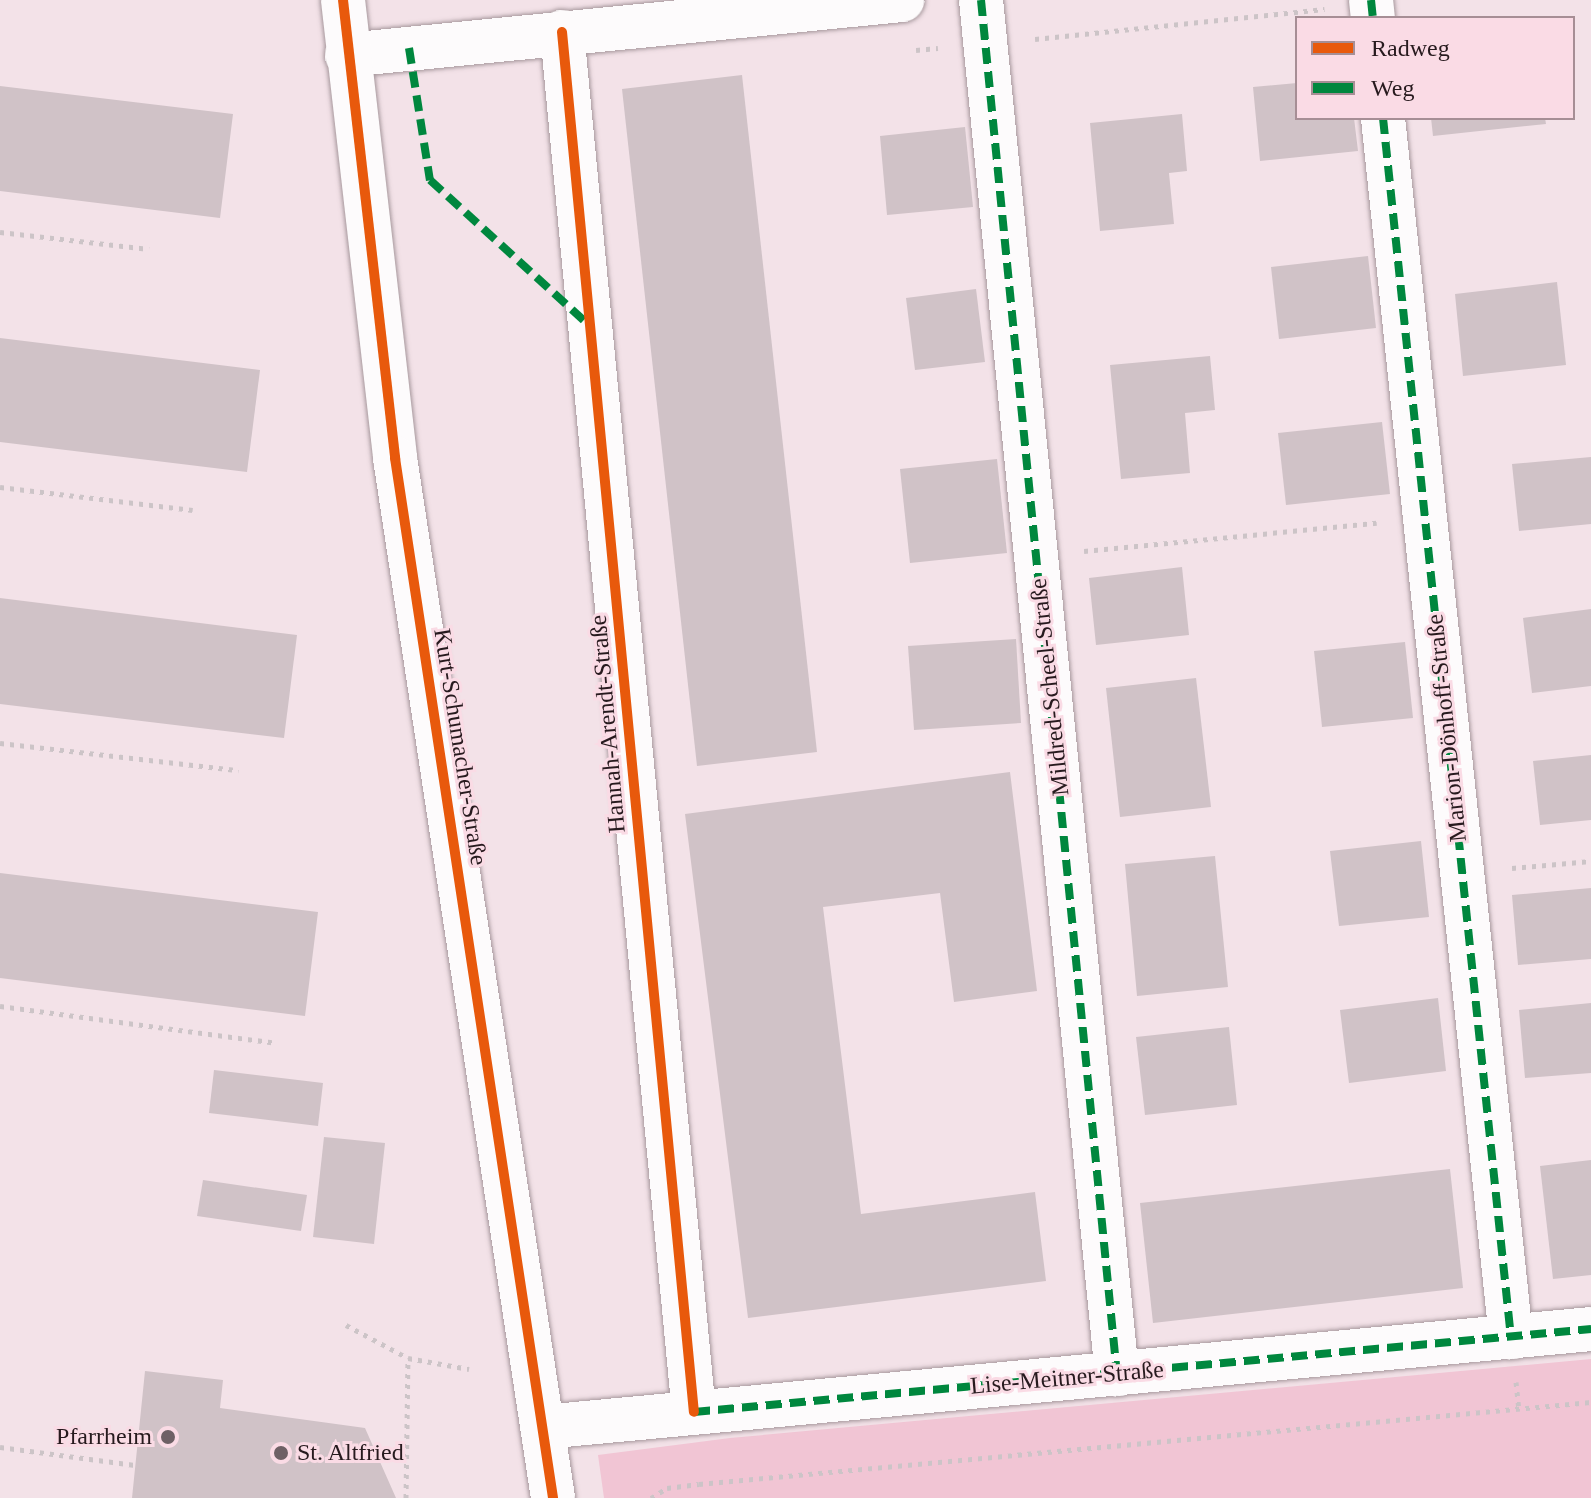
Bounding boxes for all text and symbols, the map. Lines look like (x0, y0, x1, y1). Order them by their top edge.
legend (1295, 16, 1575, 120)
text: Radweg (1371, 35, 1450, 61)
text: Weg (1371, 75, 1414, 101)
street label: Mildred-Scheel-Straße (1024, 577, 1076, 797)
street label: Marion-Dönhoff-Straße (1421, 613, 1473, 843)
street label: Hannah-Arendt-Straße (584, 614, 632, 834)
street label: Kurt-Schumacher-Straße (427, 627, 493, 867)
street label: Lise-Meitner-Straße (969, 1355, 1165, 1401)
place label: Pfarrheim (56, 1423, 152, 1451)
marker: Pfarrheim (159, 1428, 177, 1446)
place label: St. Altfried (297, 1439, 405, 1467)
marker: St. Altfried (272, 1444, 290, 1462)

